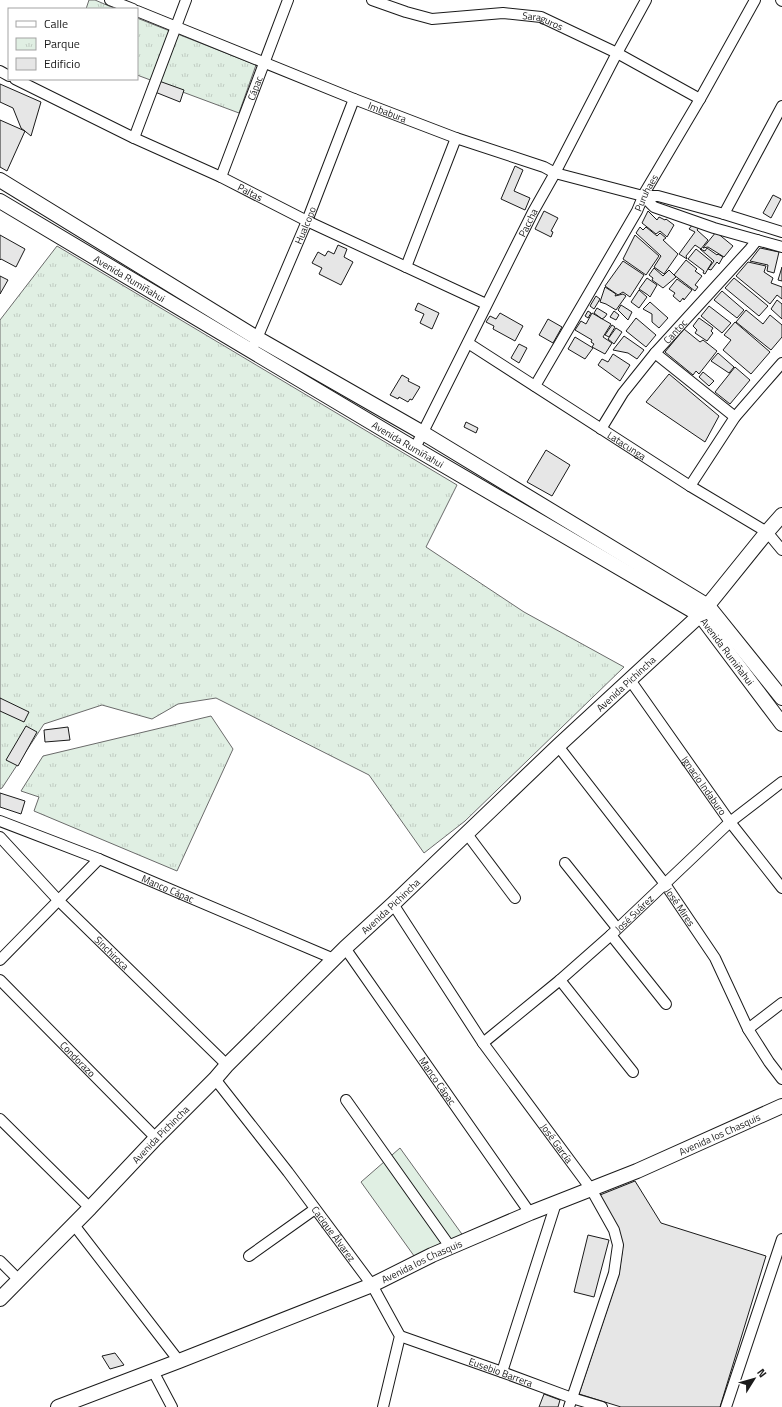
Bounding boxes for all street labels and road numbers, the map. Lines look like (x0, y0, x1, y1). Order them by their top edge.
street label: Saraguros (521, 8, 566, 35)
street label: Cápac (244, 74, 267, 103)
street label: Imbabura (366, 98, 409, 126)
street label: Puruhaes (631, 171, 662, 214)
street label: Paltas (235, 180, 265, 205)
street label: Hualcopo (291, 204, 320, 247)
street label: Paccha (515, 206, 542, 240)
street label: Avenida Rumiñahui (91, 252, 168, 306)
street label: Cantoc (660, 316, 691, 347)
street label: Avenida Rumiñahui (369, 418, 446, 472)
street label: Latacunga (604, 428, 649, 464)
street label: Avenida Rumiñahui (697, 615, 757, 689)
street label: Avenida Pichincha (593, 653, 659, 715)
street label: Ignacio Indaburo (678, 753, 730, 818)
street label: Manco Cápac (139, 871, 196, 907)
street label: Avenida Pichincha (358, 875, 424, 938)
street label: José Mires (661, 885, 699, 930)
street label: José Suárez (611, 891, 657, 936)
street label: Sinchiroca (91, 933, 132, 973)
street label: Condorazo (57, 1038, 99, 1081)
street label: Manco Cápac (415, 1054, 459, 1108)
street label: Avenida Pichincha (129, 1102, 193, 1167)
street label: Avenida los Chasquis (677, 1109, 763, 1159)
street label: José García (537, 1120, 576, 1166)
street label: Cacique Álvarez (308, 1203, 359, 1265)
street label: Avenida los Chasquis (379, 1236, 465, 1287)
street label: Eusebio Barrera (467, 1354, 535, 1391)

